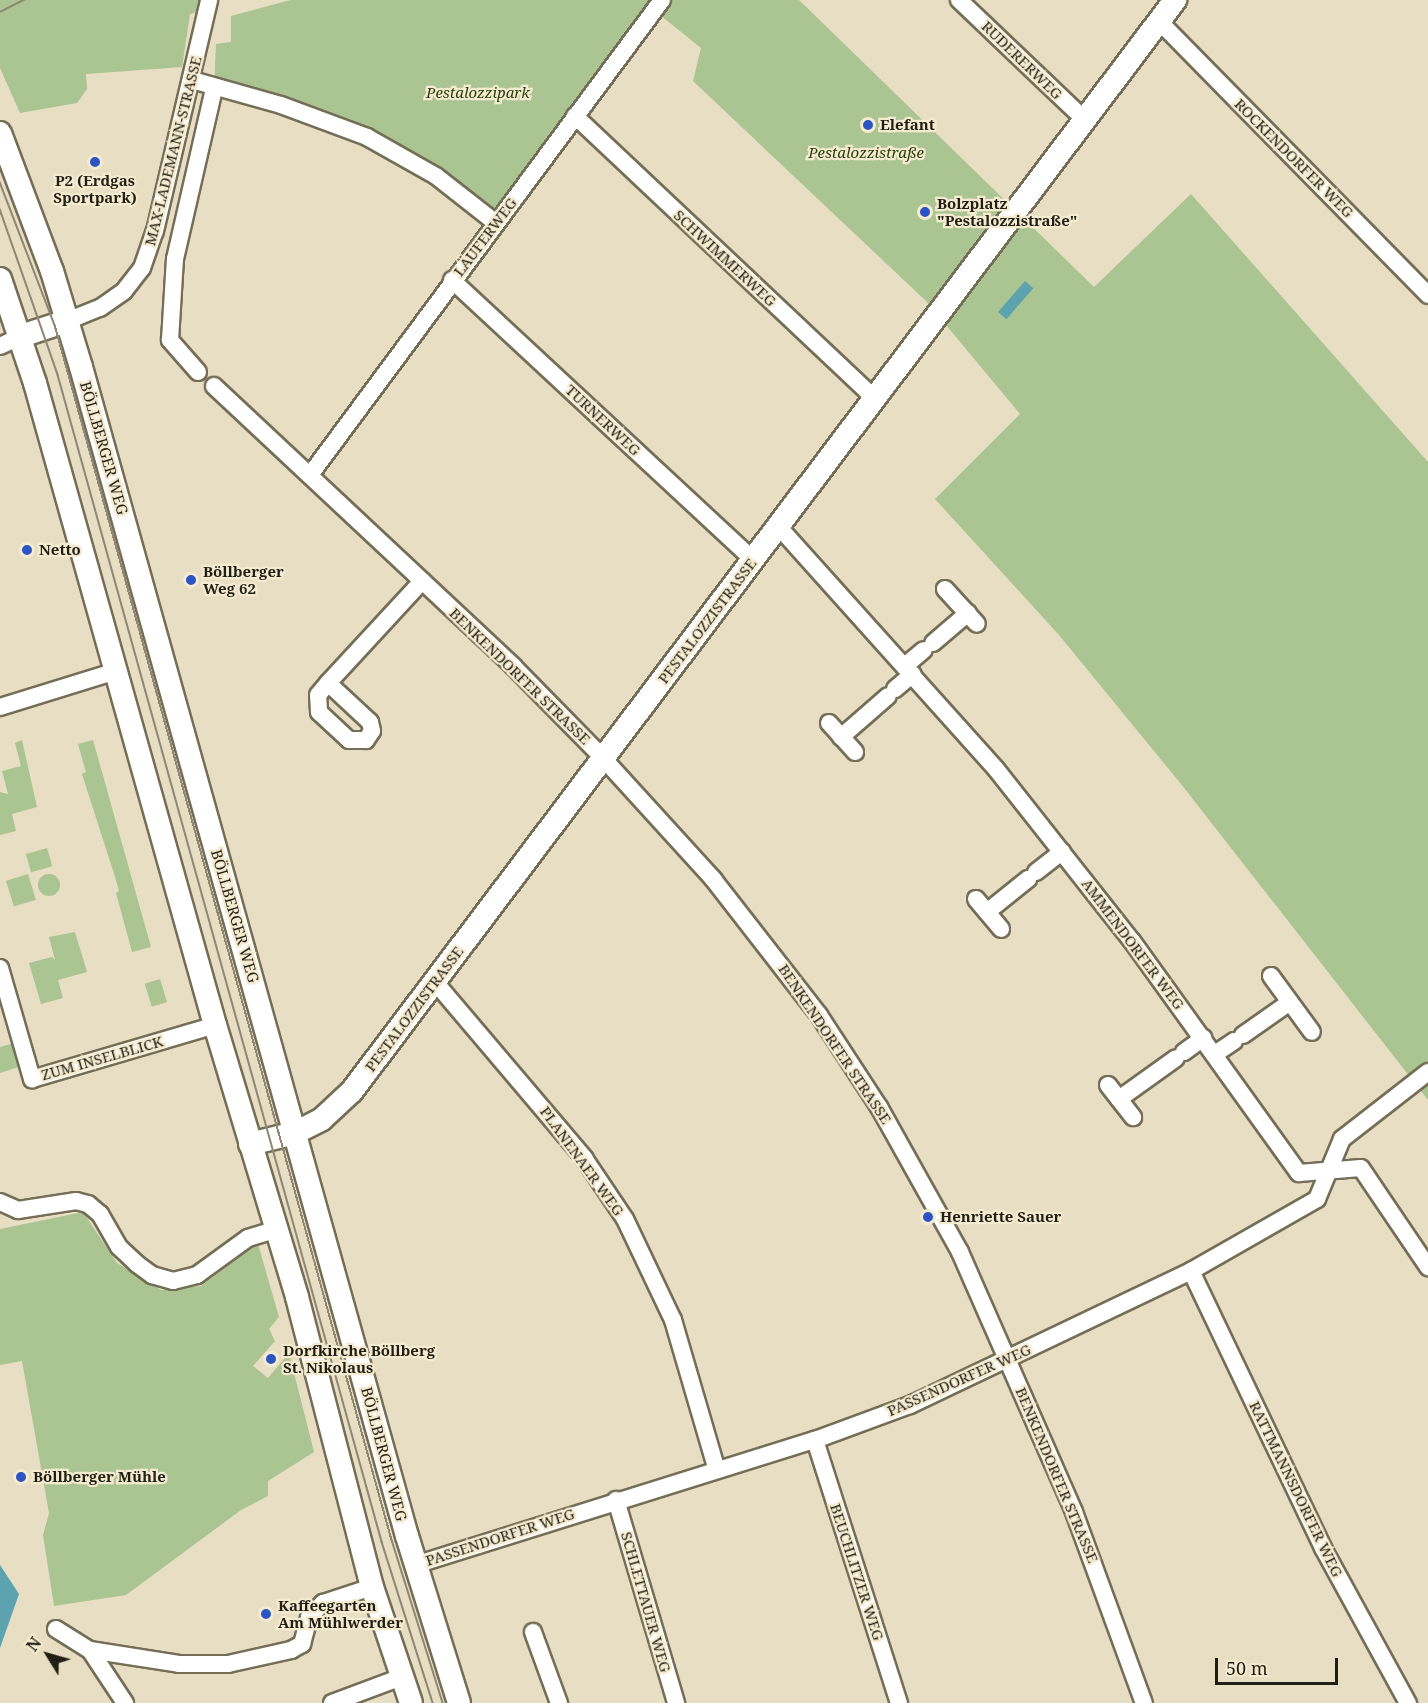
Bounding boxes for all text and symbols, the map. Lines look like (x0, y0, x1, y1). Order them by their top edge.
street label: RUDERERWEG (978, 17, 1066, 103)
street label: MAX-LADEMANN-STRASSE (141, 54, 205, 248)
park label: Pestalozzipark (426, 84, 530, 102)
street label: ROCKENDORFER WEG (1231, 95, 1357, 221)
place label: Elefant (880, 116, 935, 134)
marker: Elefant (861, 118, 875, 132)
park label: Pestalozzistraße (808, 144, 924, 162)
marker: P2 (Erdgas Sportpark) (88, 155, 102, 169)
place label: P2 (Erdgas Sportpark) (53, 171, 137, 206)
street label: LÄUFERWEG (450, 194, 520, 280)
place label: Bolzplatz "Pestalozzistraße" (937, 194, 1077, 229)
marker: Bolzplatz "Pestalozzistraße" (918, 205, 932, 219)
street label: SCHWIMMERWEG (670, 206, 780, 310)
street label: BÖLLBERGER WEG (76, 379, 132, 517)
street label: TURNERWEG (562, 381, 644, 459)
place label: Netto (39, 541, 81, 559)
marker: Netto (20, 543, 34, 557)
street label: PESTALOZZISTRASSE (654, 555, 760, 687)
place label: Böllberger Weg 62 (203, 562, 284, 597)
marker: Böllberger Weg 62 (184, 573, 198, 587)
street label: BENKENDORFER STRASSE (446, 604, 594, 748)
street label: BÖLLBERGER WEG (207, 847, 263, 985)
street label: AMMENDORFER WEG (1078, 875, 1188, 1013)
street label: PESTALOZZISTRASSE (361, 943, 467, 1075)
street label: BENKENDORFER STRASSE (775, 961, 895, 1127)
street label: ZUM INSELBLICK (39, 1032, 165, 1084)
street label: PLANENAER WEG (536, 1103, 628, 1219)
place label: Henriette Sauer (940, 1208, 1061, 1226)
marker: Henriette Sauer (921, 1210, 935, 1224)
street label: PASSENDORFER WEG (884, 1340, 1034, 1420)
place label: Dorfkirche Böllberg St. Nikolaus (283, 1341, 435, 1376)
marker: Dorfkirche Böllberg St. Nikolaus (264, 1352, 278, 1366)
street label: BÖLLBERGER WEG (357, 1385, 411, 1523)
street label: BENKENDORFER STRASSE (1012, 1385, 1102, 1565)
street label: RATTMANNSDORFER WEG (1246, 1398, 1346, 1580)
place label: Böllberger Mühle (33, 1468, 166, 1486)
marker: Böllberger Mühle (14, 1470, 28, 1484)
street label: BEUCHLITZER WEG (826, 1501, 888, 1643)
street label: PASSENDORFER WEG (423, 1504, 577, 1570)
street label: SCHLETTAUER WEG (617, 1530, 675, 1674)
place label: Kaffeegarten Am Mühlwerder (278, 1596, 403, 1631)
marker: Kaffeegarten Am Mühlwerder (259, 1607, 273, 1621)
north arrow (18, 1625, 78, 1685)
text: N (21, 1633, 46, 1656)
scale bar (1218, 1646, 1341, 1684)
text: 50 m (1226, 1656, 1268, 1680)

